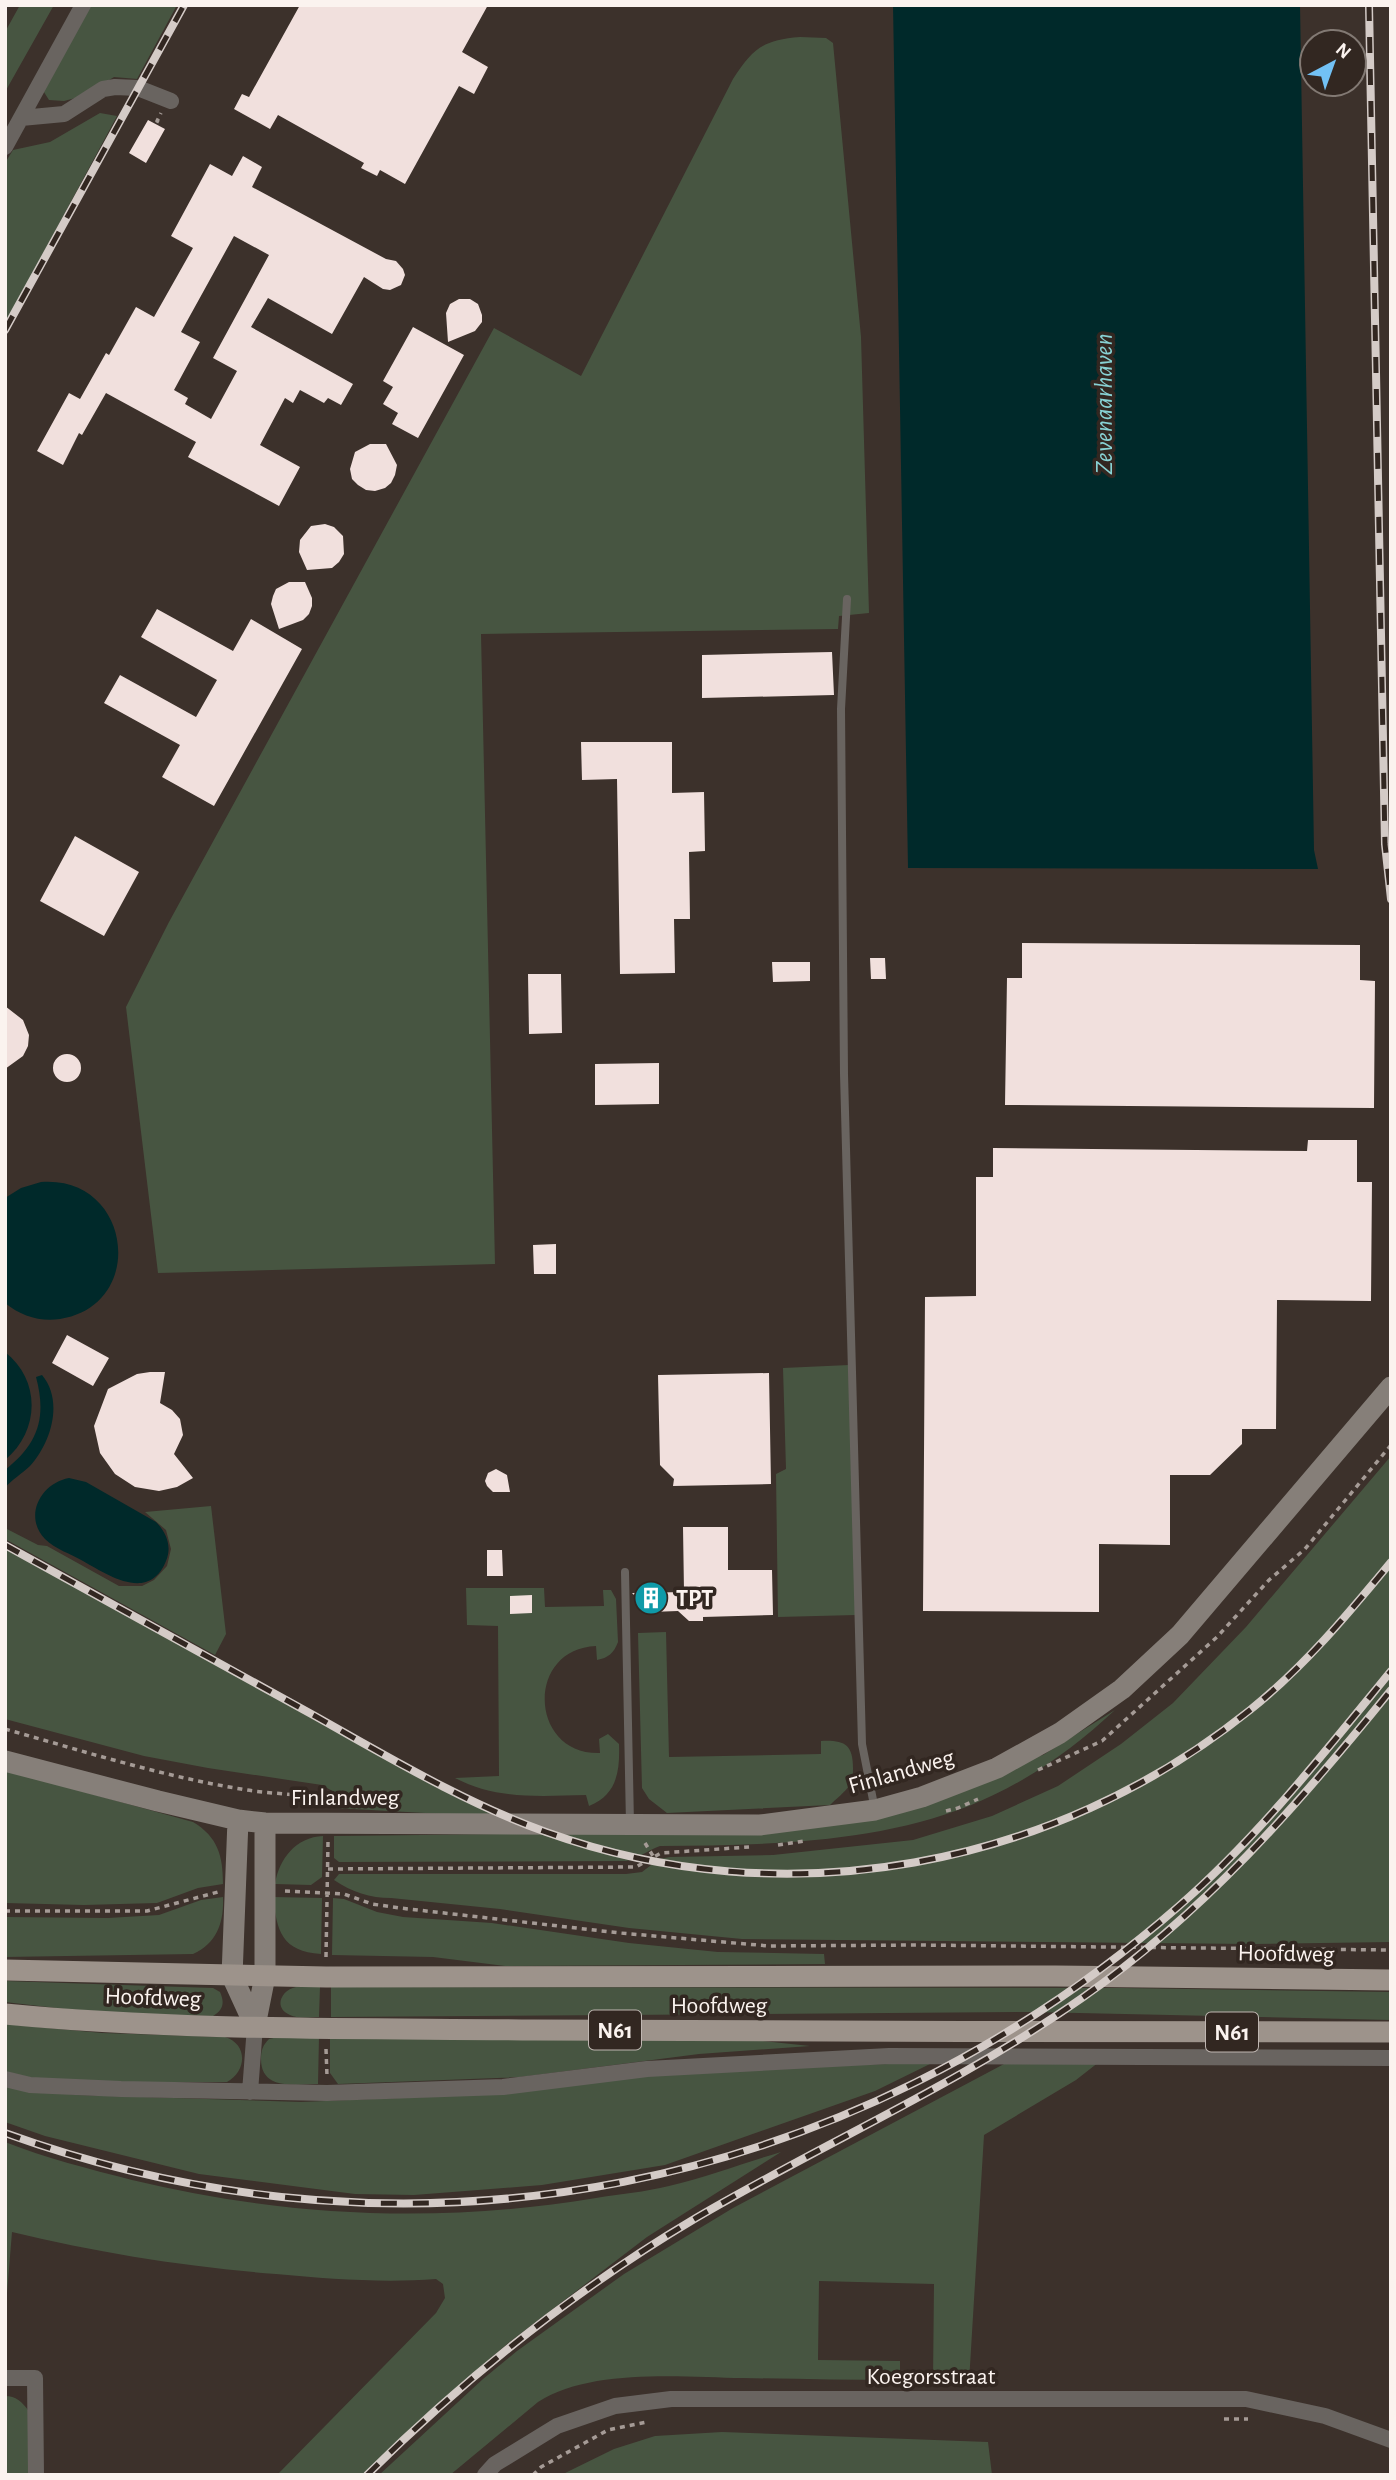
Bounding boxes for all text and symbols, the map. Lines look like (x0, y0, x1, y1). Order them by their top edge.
north arrow (1298, 28, 1368, 98)
text: N (1332, 40, 1354, 63)
water label: Zevenaarhaven (1091, 333, 1117, 475)
building icon: TPT (632, 1579, 670, 1617)
place label: TPT (676, 1587, 713, 1611)
street label: Finlandweg (846, 1745, 957, 1798)
street label: Finlandweg (291, 1786, 400, 1810)
street label: Hoofdweg (1237, 1941, 1335, 1967)
street label: Hoofdweg (104, 1984, 202, 2012)
street label: Hoofdweg (671, 1994, 768, 2018)
road number: N61 (589, 2010, 641, 2050)
road number: N61 (1206, 2012, 1258, 2052)
street label: Koegorsstraat (867, 2365, 996, 2389)

